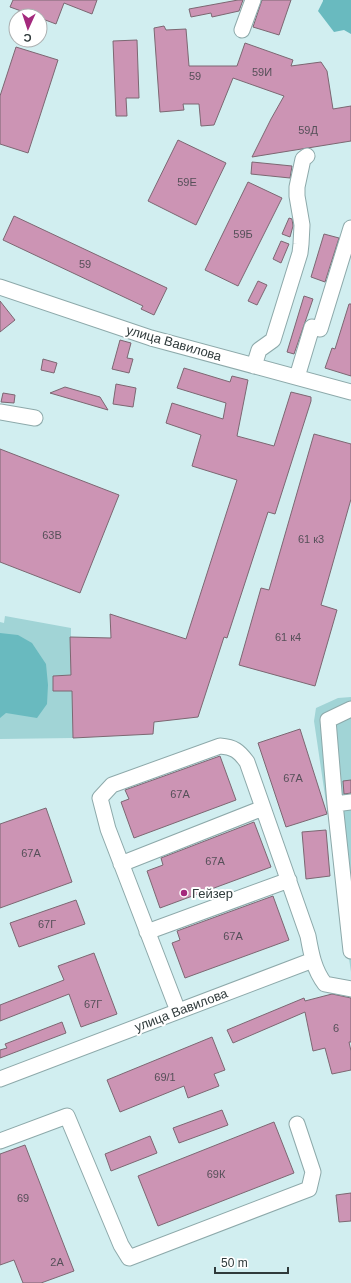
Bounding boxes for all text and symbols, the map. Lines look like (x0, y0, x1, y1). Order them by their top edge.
north arrow (8, 8, 48, 48)
text: С (23, 32, 32, 44)
house number: 59И (252, 66, 272, 78)
house number: 59 (189, 70, 201, 82)
house number: 59Д (298, 124, 318, 136)
house number: 59Е (177, 176, 197, 188)
house number: 59Б (233, 228, 253, 240)
house number: 59 (79, 258, 91, 270)
street label: улица Вавилова (125, 322, 224, 364)
house number: 63В (42, 529, 62, 541)
house number: 61 к3 (298, 533, 324, 545)
house number: 61 к4 (275, 631, 301, 643)
house number: 67А (283, 772, 303, 784)
house number: 67А (170, 788, 190, 800)
house number: 67А (21, 847, 41, 859)
house number: 67А (205, 855, 225, 867)
place label: Гейзер (192, 886, 233, 901)
marker: Гейзер (179, 888, 189, 898)
house number: 67Г (38, 918, 56, 930)
house number: 67А (223, 930, 243, 942)
street label: улица Вавилова (132, 985, 230, 1035)
house number: 67Г (84, 998, 102, 1010)
house number: 6 (333, 1022, 339, 1034)
house number: 69/1 (154, 1071, 176, 1083)
house number: 69К (207, 1168, 226, 1180)
house number: 69 (17, 1192, 29, 1204)
scale bar (215, 1249, 288, 1275)
house number: 2А (50, 1256, 64, 1268)
text: 50 m (221, 1256, 248, 1270)

